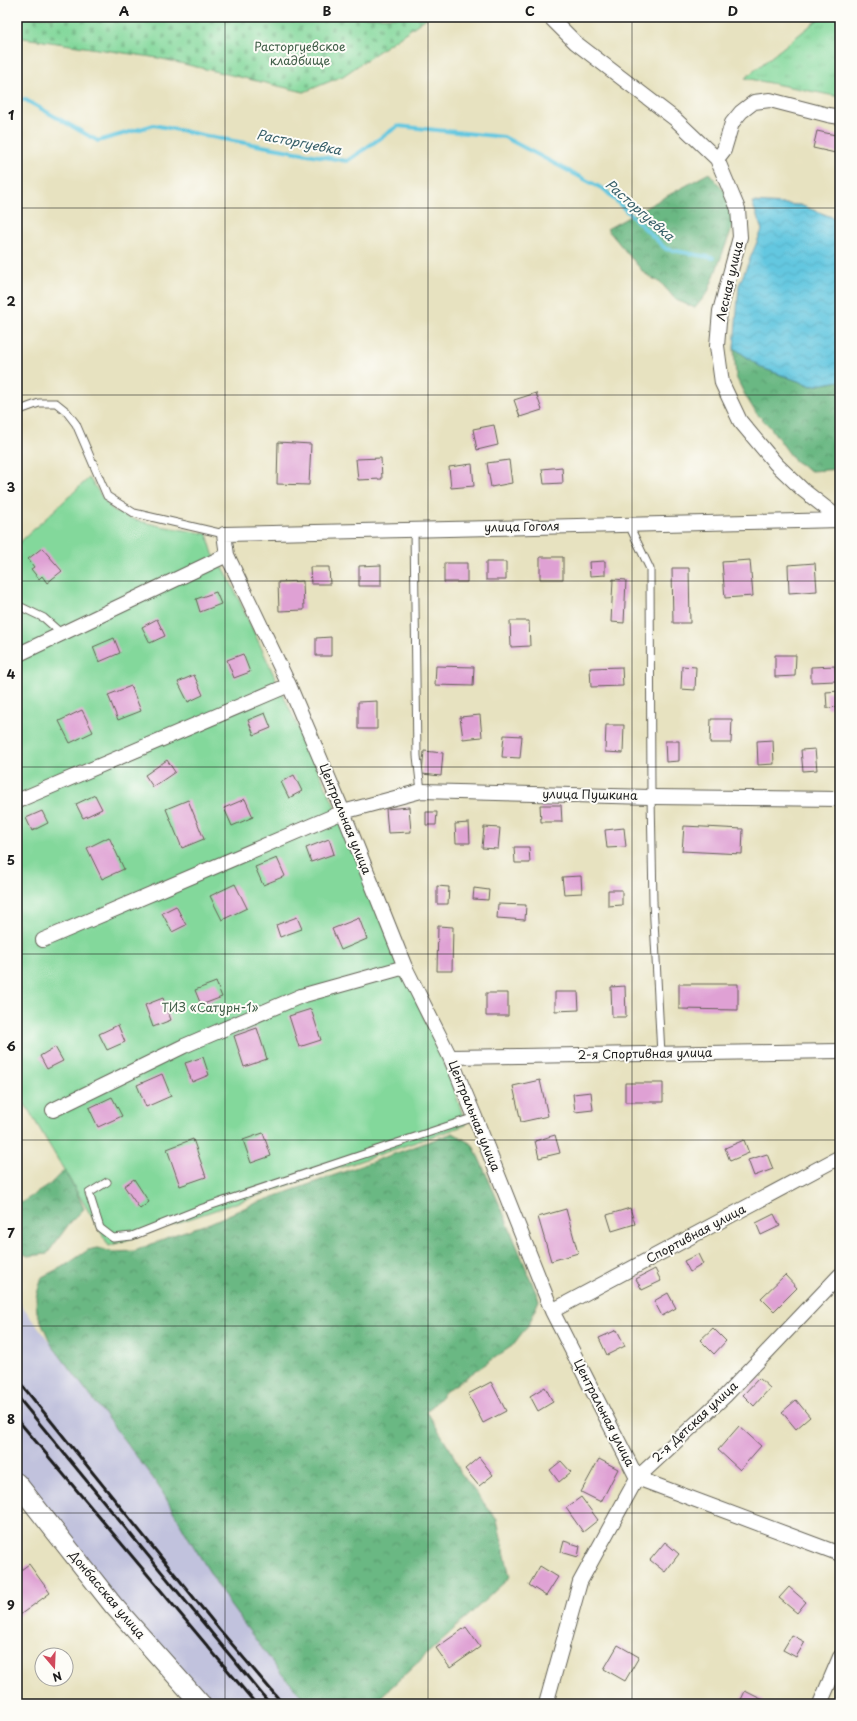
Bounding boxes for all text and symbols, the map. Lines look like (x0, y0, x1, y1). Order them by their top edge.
text: A (119, 1, 129, 20)
text: B (323, 1, 332, 20)
text: C (525, 1, 535, 20)
text: D (728, 1, 738, 20)
park label: Расторгуевское кладбище (254, 37, 346, 69)
text: 1 (8, 105, 14, 124)
water label: Расторгуевка (255, 124, 344, 159)
water label: Расторгуевка (602, 174, 680, 245)
street label: Лесная улица (711, 239, 747, 323)
text: 2 (6, 291, 16, 310)
text: 3 (7, 477, 16, 496)
street label: улица Гоголя (484, 516, 560, 536)
text: 4 (7, 664, 16, 683)
street label: Центральная улица (315, 760, 377, 877)
street label: улица Пушкина (542, 784, 638, 804)
text: 5 (7, 850, 15, 869)
park label: ТИЗ «Сатурн-1» (162, 998, 259, 1016)
text: 6 (6, 1036, 16, 1055)
street label: 2-я Спортивная улица (577, 1043, 713, 1063)
street label: Центральная улица (444, 1057, 506, 1174)
street label: Спортивная улица (643, 1199, 749, 1267)
text: 7 (7, 1223, 15, 1242)
street label: Центральная улица (570, 1356, 640, 1470)
street label: 2-я Детская улица (647, 1376, 742, 1466)
text: 8 (7, 1409, 15, 1428)
street label: Донбасская улица (65, 1546, 150, 1643)
text: 9 (7, 1595, 15, 1614)
north arrow (34, 1647, 74, 1687)
text: N (50, 1667, 64, 1686)

